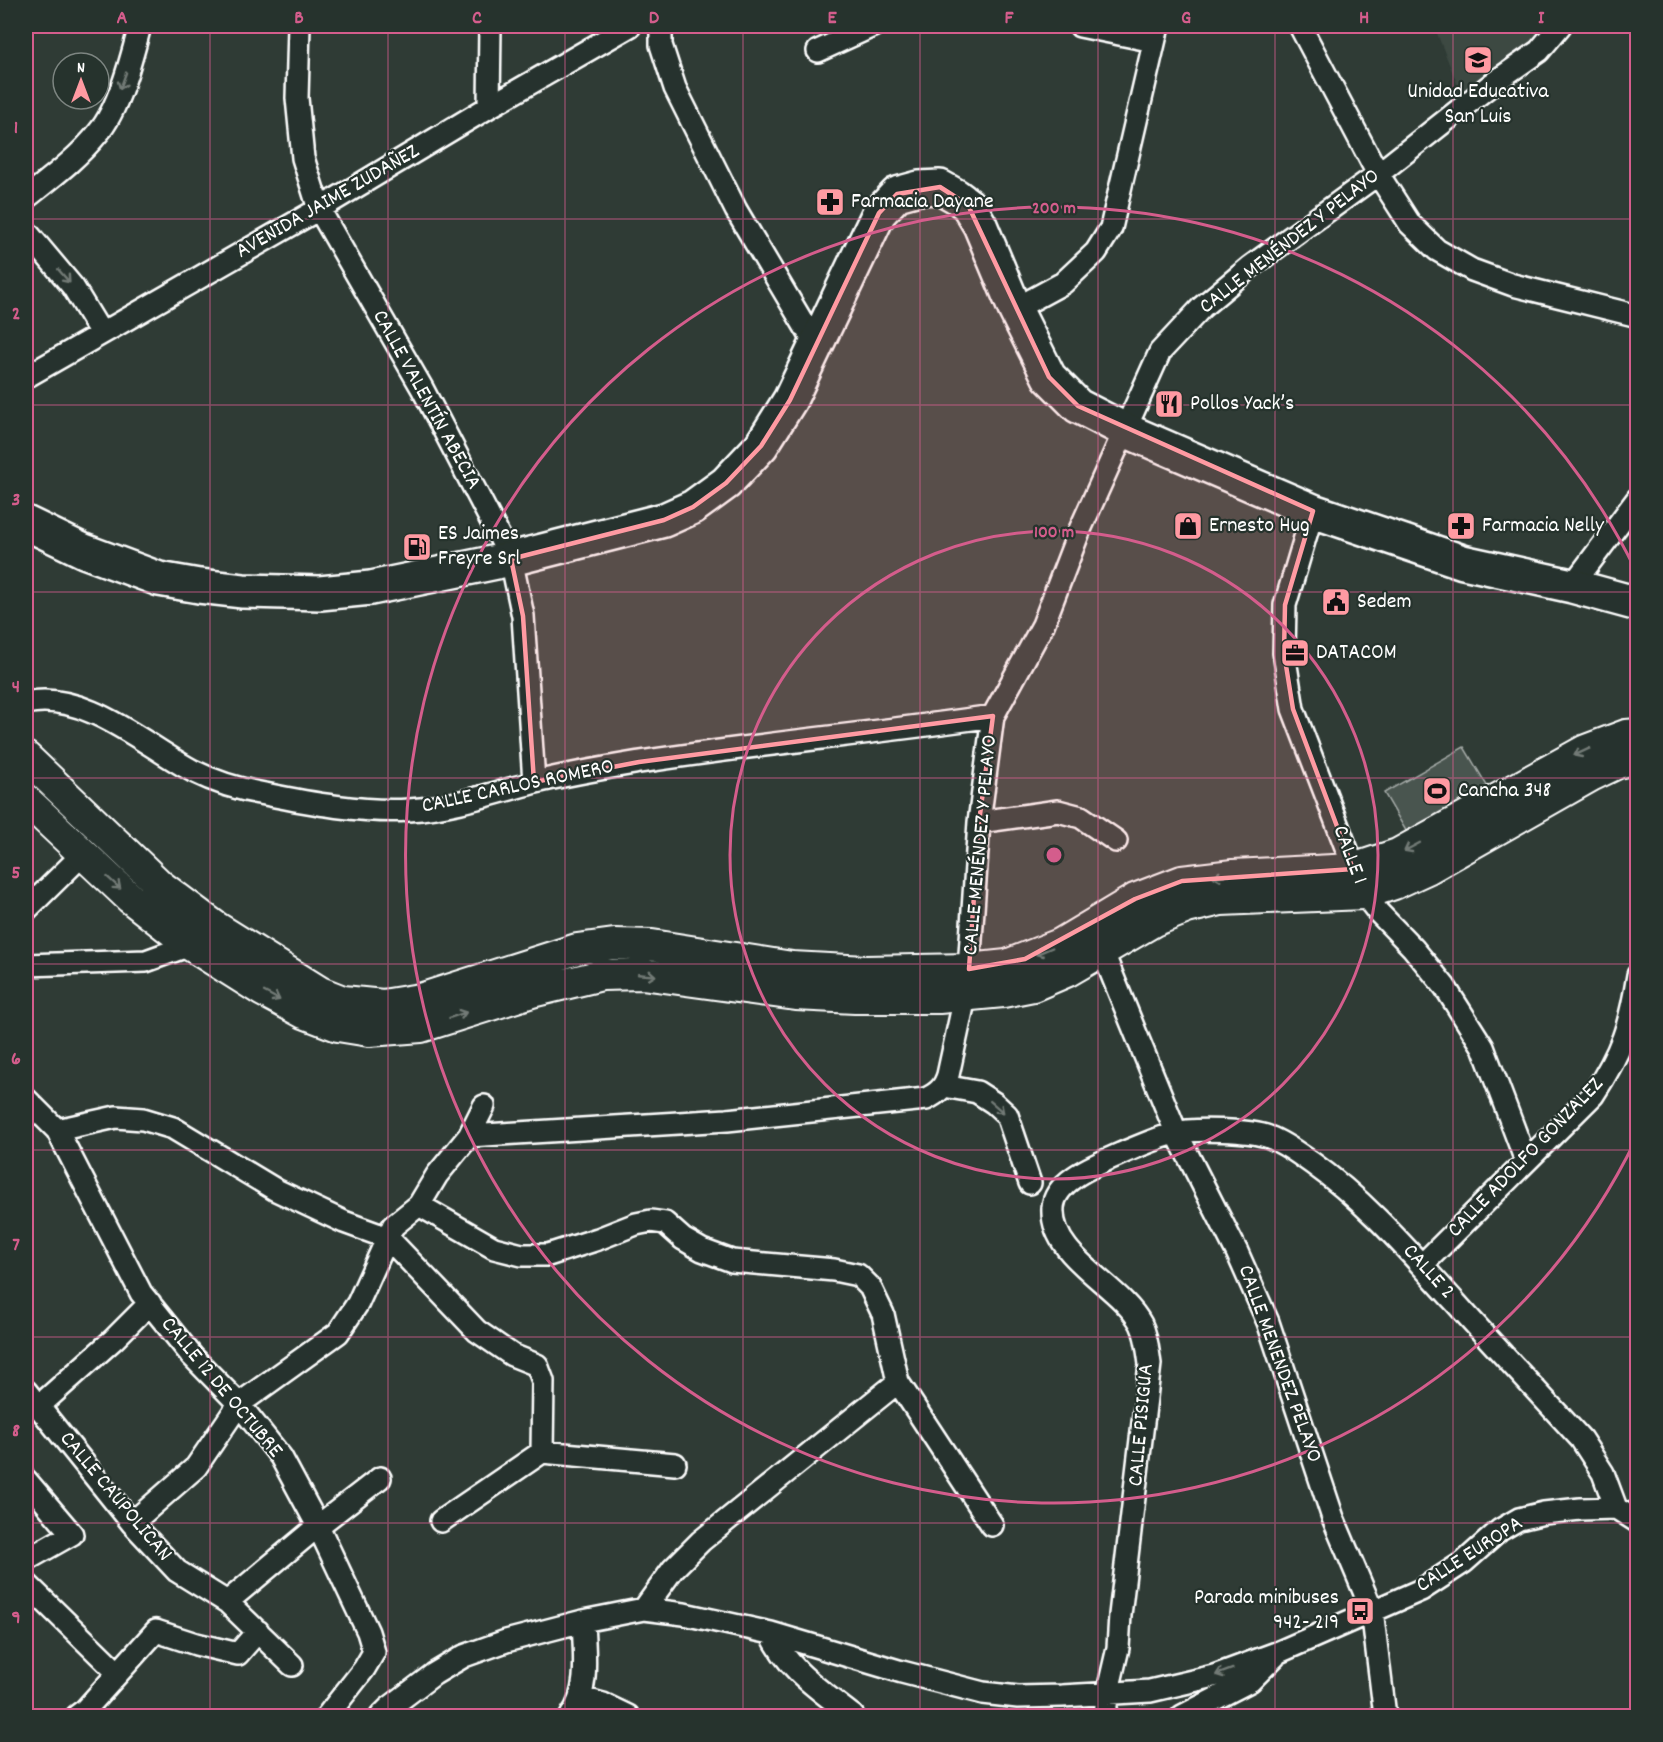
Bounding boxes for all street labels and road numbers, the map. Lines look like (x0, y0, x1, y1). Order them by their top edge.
street label: AVENIDA JAIME ZUDAÑEZ (231, 137, 426, 267)
street label: CALLE MENÉNDEZ Y PELAYO (1193, 162, 1387, 322)
street label: CALLE VALENTÍN ABECIA (364, 304, 488, 496)
street label: CALLE MENÉNDEZ Y PELAYO (956, 733, 1006, 957)
street label: CALLE CARLOS ROMERO (419, 752, 617, 822)
street label: CALLE 1 (1324, 821, 1374, 889)
street label: CALLE ADOLFO GONZALEZ (1441, 1070, 1611, 1246)
street label: CALLE 2 (1395, 1237, 1461, 1307)
street label: CALLE MENENDEZ PELAYO (1229, 1261, 1329, 1467)
street label: CALLE 12 DE OCTUBRE (153, 1311, 289, 1465)
street label: CALLE PISIGUA (1121, 1362, 1163, 1488)
street label: CALLE CAUPOLICAN (51, 1425, 179, 1569)
street label: CALLE EUROPA (1410, 1509, 1530, 1601)

